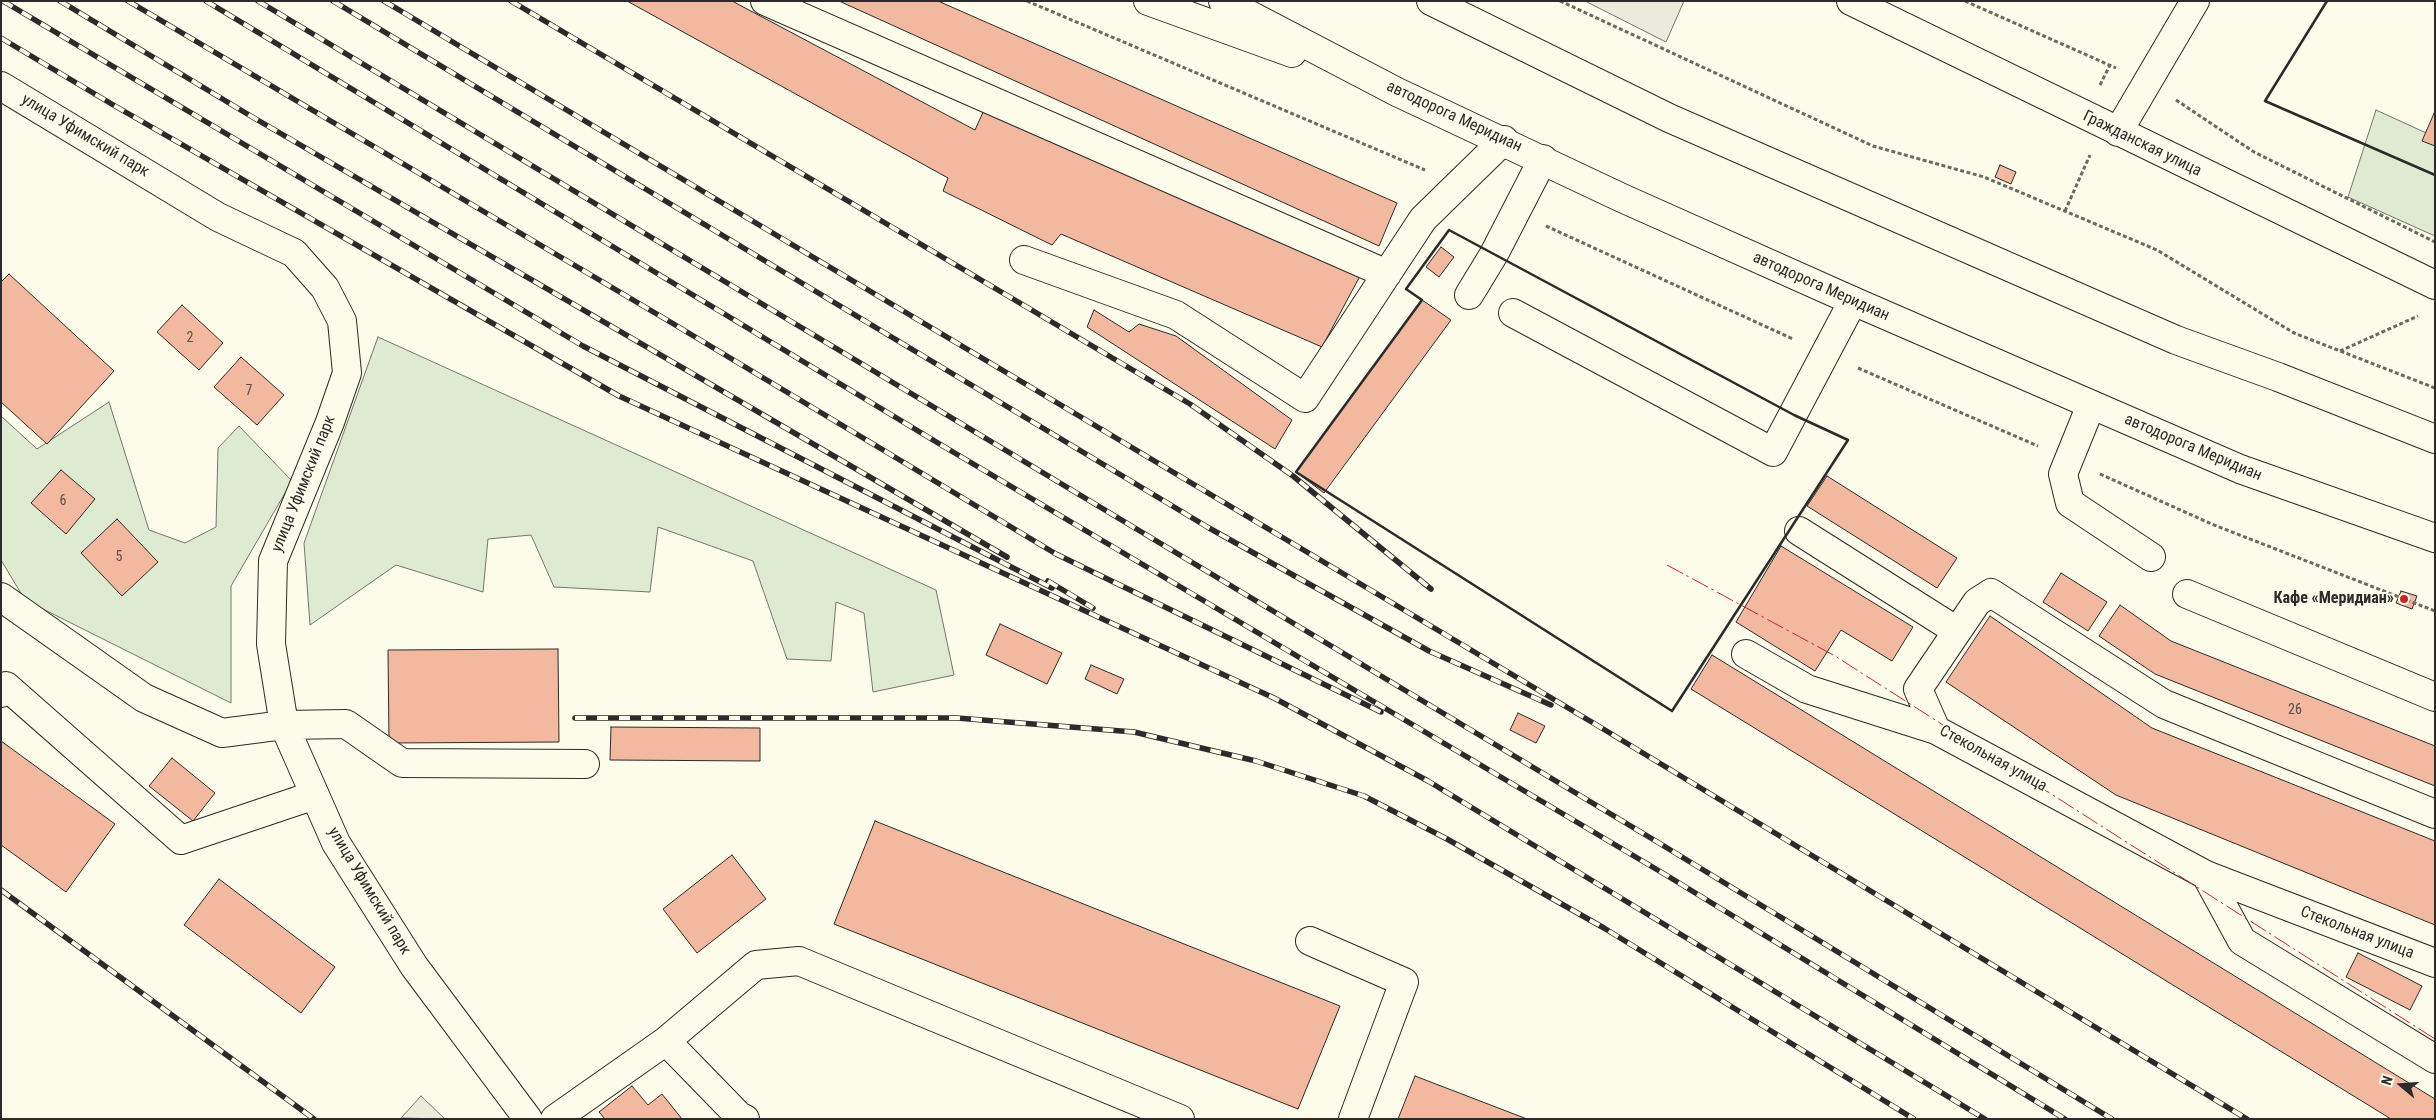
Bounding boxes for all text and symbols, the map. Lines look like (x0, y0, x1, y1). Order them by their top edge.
street label: автодорога Меридиан (1383, 77, 1525, 157)
street label: улица Уфимский парк (18, 90, 152, 182)
street label: Гражданская улица (2080, 107, 2204, 181)
street label: автодорога Меридиан (1750, 248, 1892, 326)
house number: 2 (187, 330, 193, 346)
house number: 7 (246, 383, 252, 399)
street label: автодорога Меридиан (2121, 410, 2265, 486)
street label: улица Уфимский парк (268, 413, 340, 555)
house number: 6 (60, 493, 66, 509)
house number: 5 (116, 549, 122, 565)
place label: Кафе «Меридиан» (2273, 589, 2394, 609)
marker: Кафе «Меридиан» (2398, 593, 2410, 605)
house number: 26 (2288, 702, 2302, 718)
street label: Стекольная улица (1936, 722, 2050, 796)
street label: улица Уфимский парк (323, 824, 415, 958)
street label: Стекольная улица (2298, 903, 2416, 963)
north arrow (2376, 1060, 2426, 1110)
text: N (2378, 1074, 2396, 1087)

